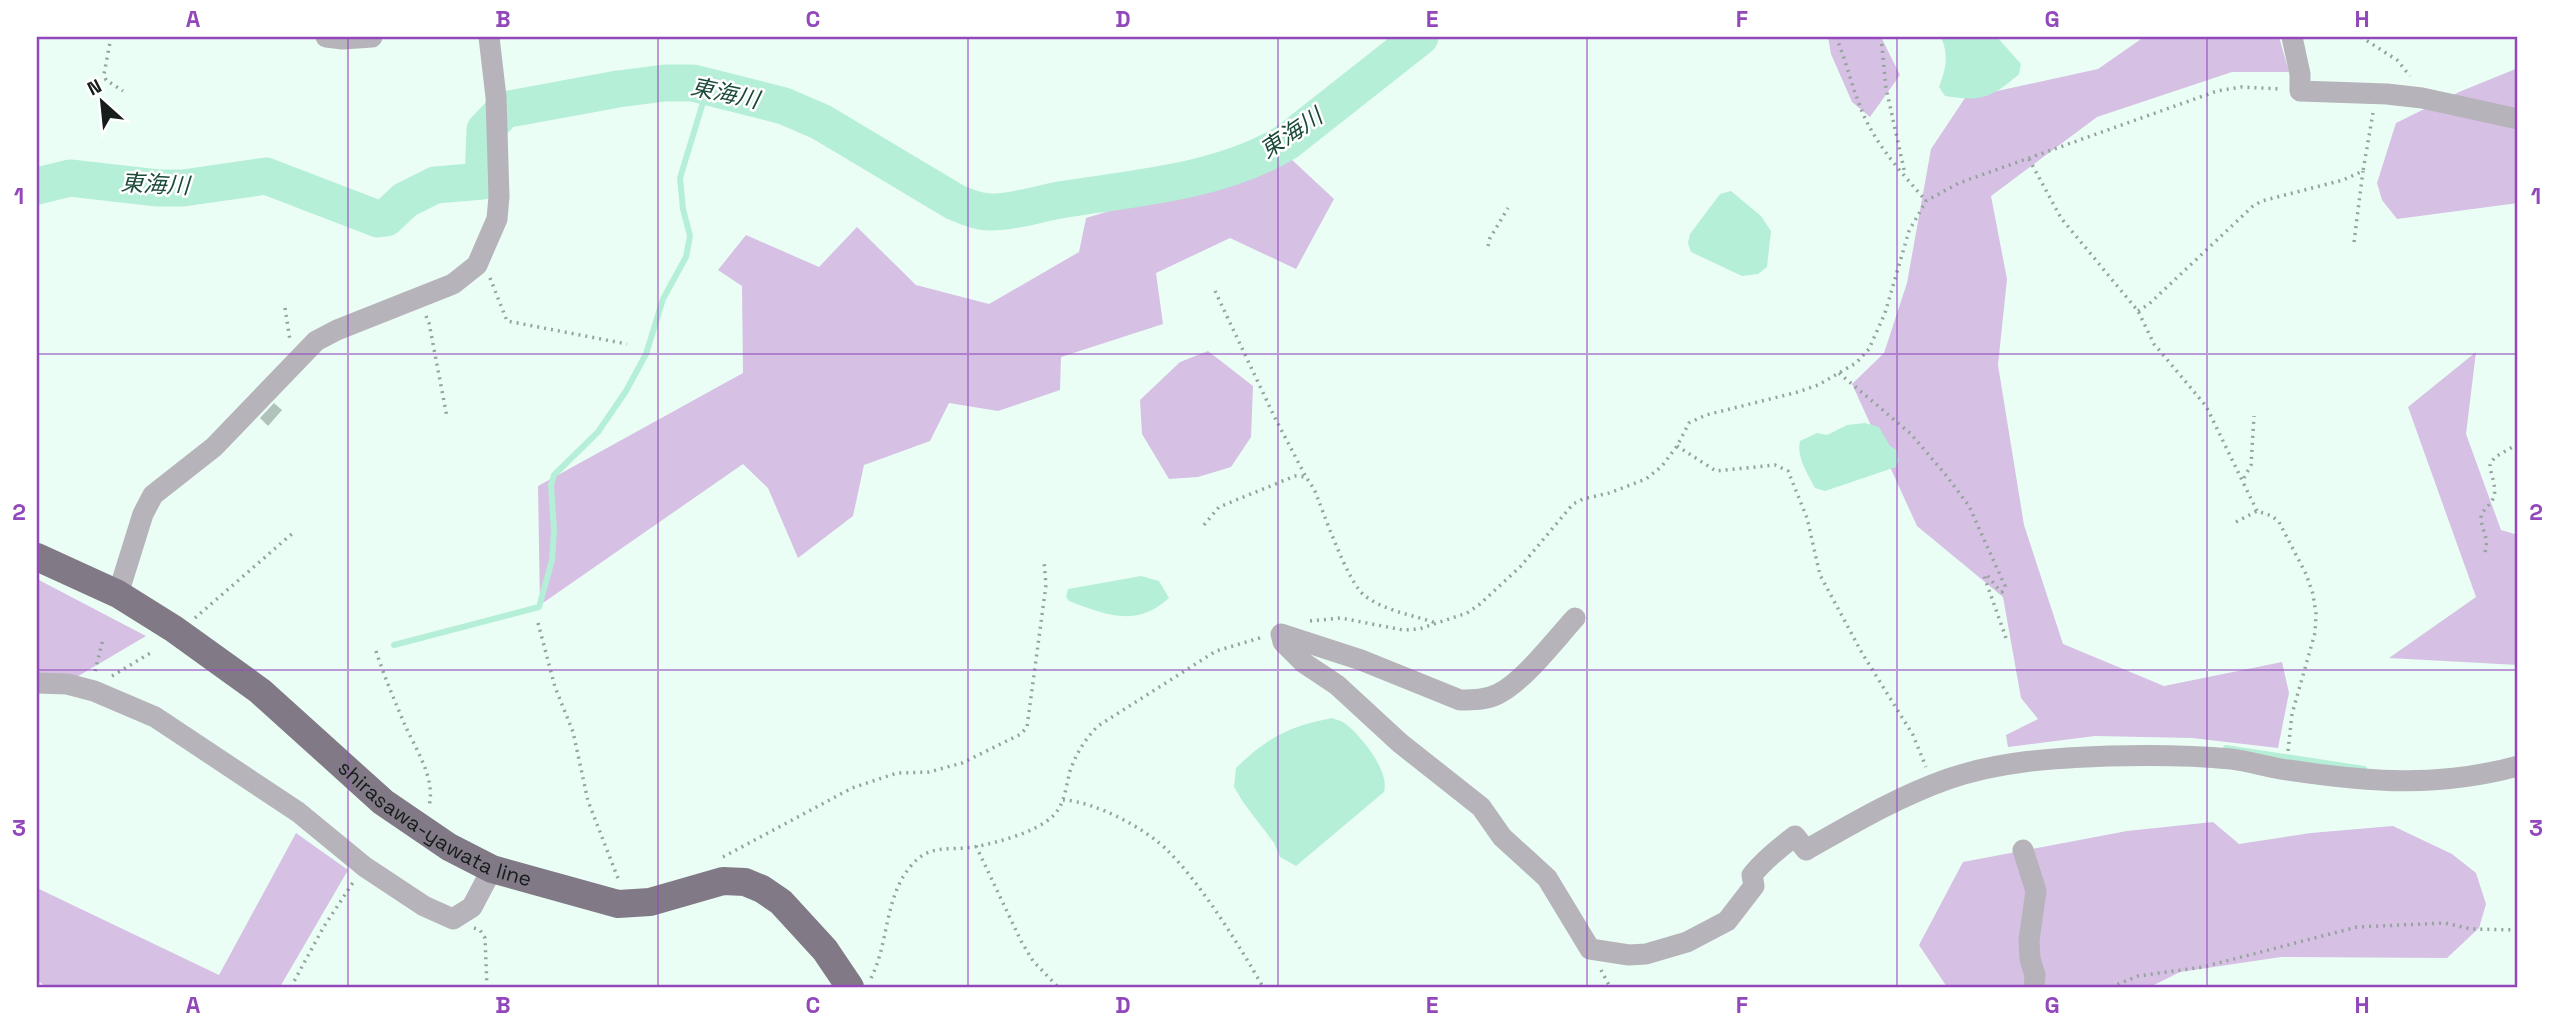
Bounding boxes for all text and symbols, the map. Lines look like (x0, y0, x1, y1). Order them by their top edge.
text: A (186, 4, 201, 34)
text: B (495, 4, 511, 34)
text: C (806, 4, 820, 34)
text: D (1115, 4, 1131, 34)
text: E (1426, 4, 1438, 34)
text: F (1736, 4, 1748, 34)
text: G (2044, 4, 2060, 34)
text: H (2354, 4, 2370, 34)
north arrow (66, 66, 136, 136)
water label: 東海川 (688, 71, 765, 115)
text: N (83, 73, 106, 101)
water label: 東海川 (1254, 100, 1330, 165)
water label: 東海川 (120, 167, 193, 201)
text: 1 (14, 181, 24, 211)
text: 1 (2531, 181, 2541, 211)
text: 2 (12, 497, 26, 527)
text: 2 (2529, 497, 2543, 527)
street label: shirasawa-yawata line (332, 754, 535, 892)
text: 3 (12, 813, 26, 843)
text: 3 (2529, 813, 2543, 843)
text: A (186, 990, 201, 1020)
text: B (495, 990, 511, 1020)
text: C (806, 990, 820, 1020)
text: D (1115, 990, 1131, 1020)
text: E (1426, 990, 1438, 1020)
text: F (1736, 990, 1748, 1020)
text: G (2044, 990, 2060, 1020)
text: H (2354, 990, 2370, 1020)

